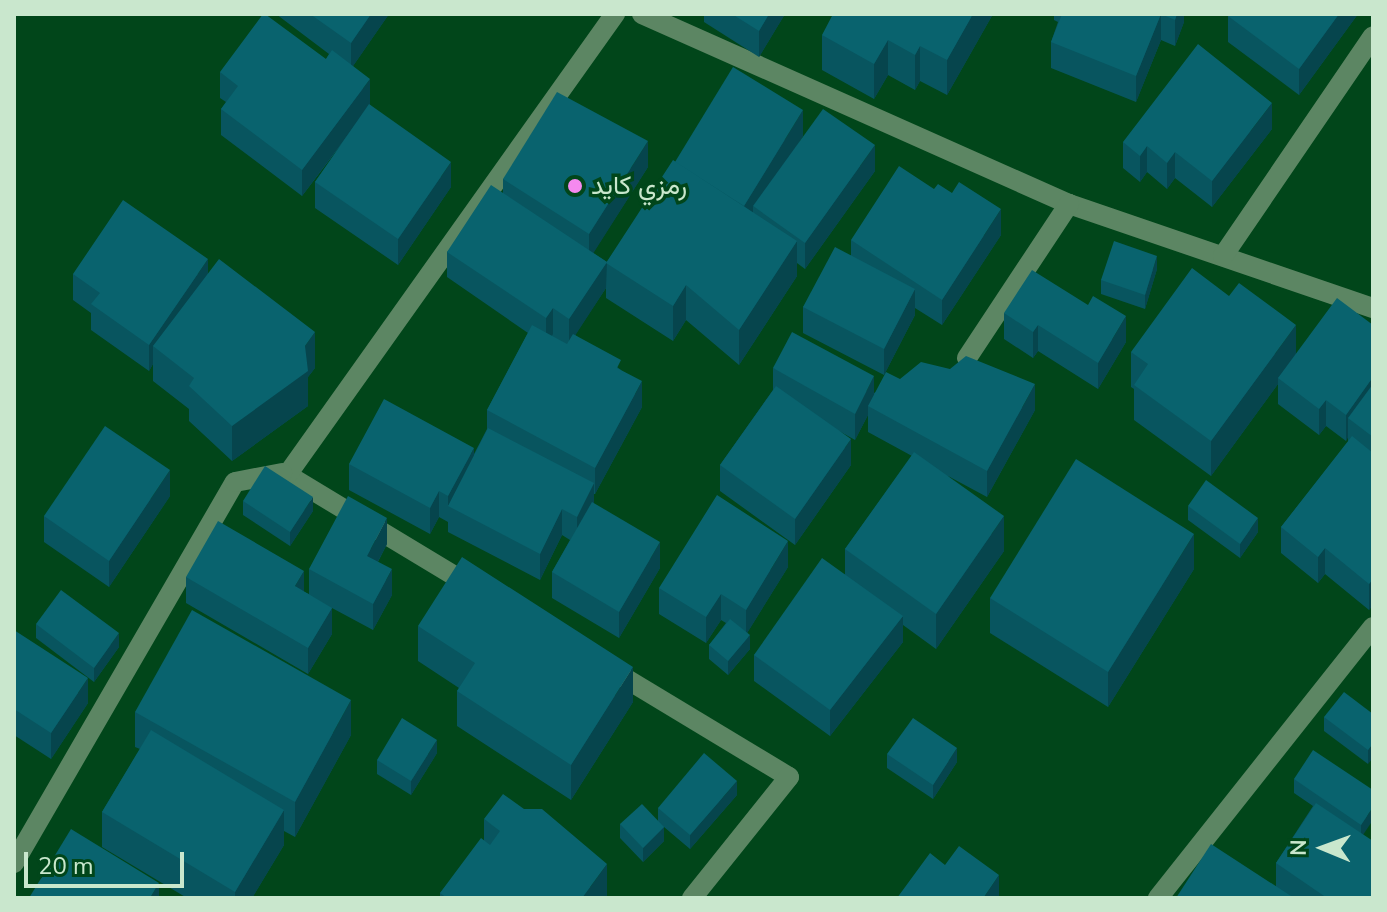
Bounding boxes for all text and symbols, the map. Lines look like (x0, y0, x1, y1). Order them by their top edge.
place label: رمزي كايد (591, 170, 687, 202)
marker: رمزي كايد (566, 177, 584, 195)
north arrow (1283, 808, 1363, 888)
scale bar (28, 836, 188, 886)
text: N (1284, 839, 1314, 856)
text: 20 m (38, 850, 94, 882)

